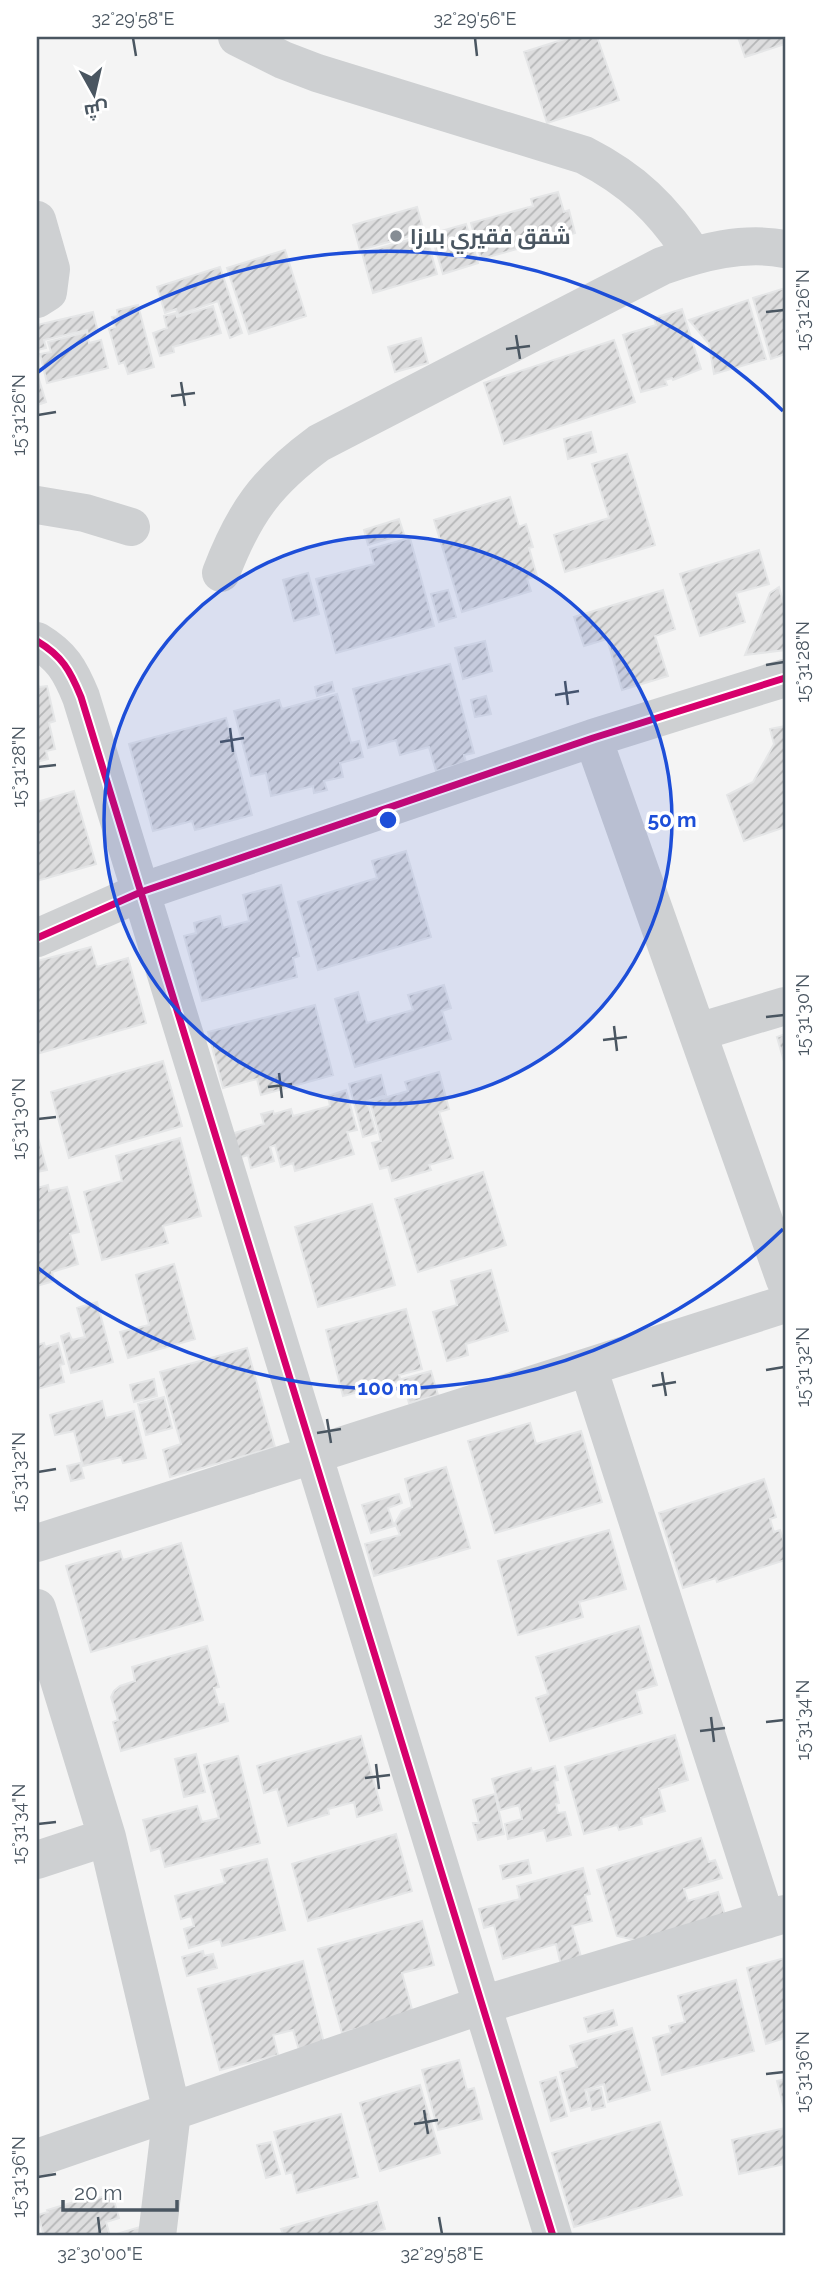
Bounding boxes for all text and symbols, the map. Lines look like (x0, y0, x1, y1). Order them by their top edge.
text: 32°29'58"E (92, 8, 175, 29)
text: 32°29'56"E (433, 8, 517, 29)
north arrow (60, 60, 130, 130)
text: ش (83, 97, 110, 123)
place label: شقق فقيري بلازا (410, 224, 571, 254)
marker: شقق فقيري بلازا (388, 228, 404, 244)
text: 15°31'26"N (792, 269, 813, 351)
text: 15°31'26"N (8, 374, 29, 456)
text: 15°31'28"N (792, 621, 813, 703)
text: 15°31'28"N (8, 726, 29, 808)
text: 50 m (647, 807, 697, 832)
centre of rings (376, 808, 400, 832)
text: 15°31'30"N (792, 974, 813, 1056)
text: 15°31'30"N (8, 1078, 29, 1160)
text: 15°31'32"N (792, 1327, 813, 1407)
text: 100 m (358, 1375, 418, 1400)
text: 15°31'32"N (8, 1432, 29, 1512)
text: 15°31'34"N (792, 1680, 813, 1760)
text: 15°31'34"N (8, 1784, 29, 1864)
text: 15°31'36"N (792, 2031, 813, 2113)
text: 15°31'36"N (8, 2136, 29, 2218)
scale bar (63, 2168, 177, 2212)
text: 20 m (74, 2180, 122, 2205)
text: 32°30'00"E (57, 2243, 143, 2264)
text: 32°29'58"E (401, 2243, 484, 2264)

